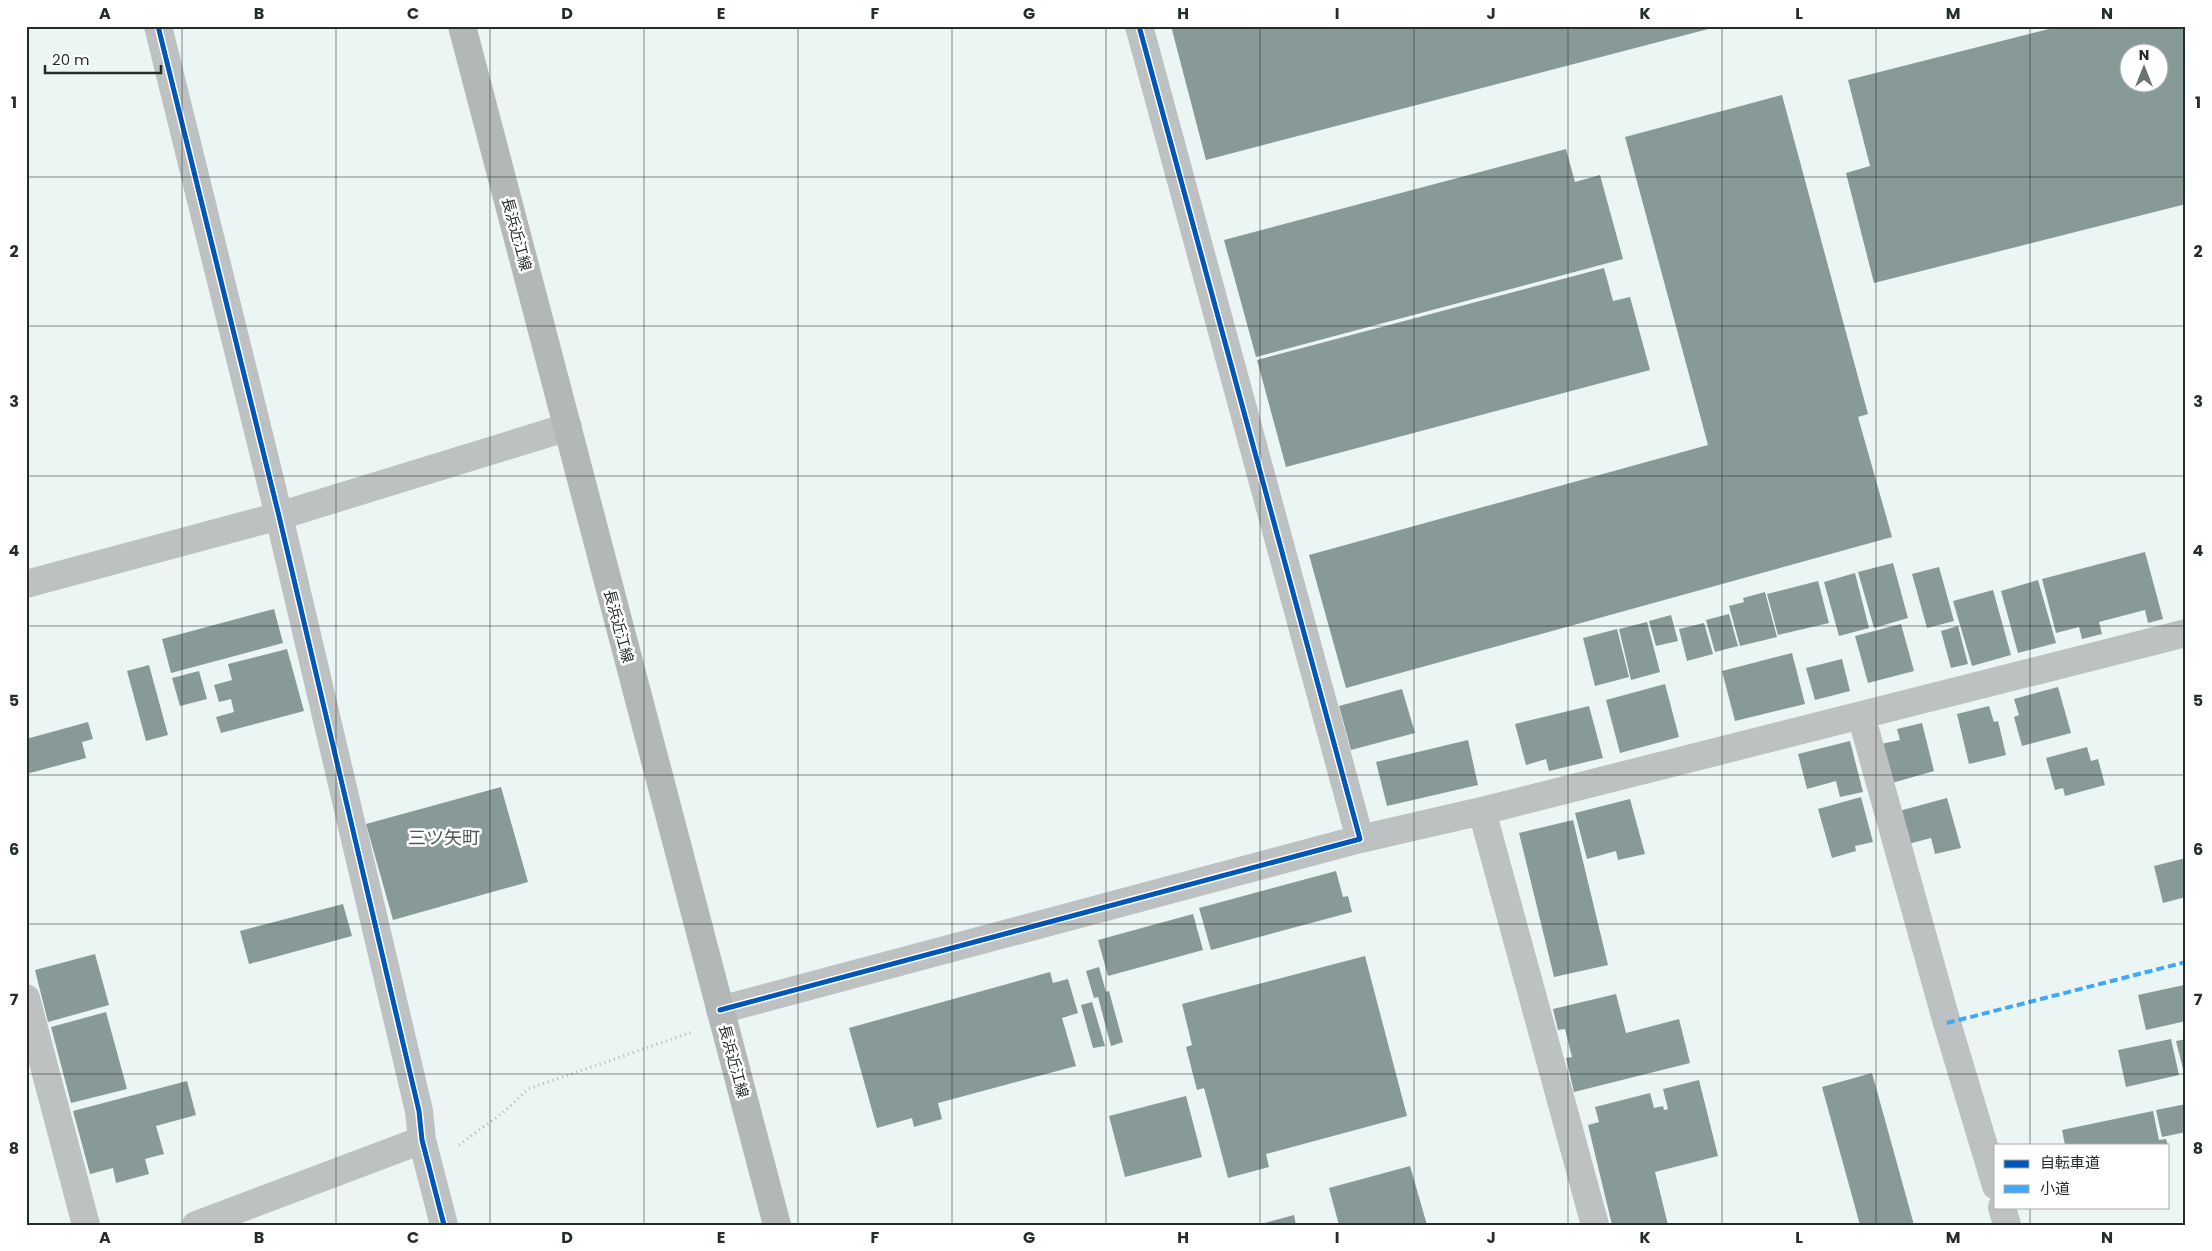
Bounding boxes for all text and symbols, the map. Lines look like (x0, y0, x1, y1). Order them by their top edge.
text: A (99, 2, 111, 25)
text: B (254, 2, 264, 25)
text: C (407, 2, 419, 25)
text: D (561, 2, 573, 25)
text: E (717, 2, 725, 25)
text: F (871, 2, 880, 25)
text: G (1023, 2, 1035, 25)
text: H (1177, 2, 1189, 25)
text: I (1335, 2, 1339, 25)
text: J (1486, 2, 1496, 25)
text: K (1639, 2, 1651, 25)
text: L (1795, 2, 1803, 25)
text: M (1946, 2, 1960, 25)
text: N (2101, 2, 2113, 25)
scale bar (45, 42, 161, 74)
north arrow (2120, 42, 2170, 92)
text: N (2139, 45, 2149, 65)
text: 20 m (52, 49, 90, 70)
text: 1 (11, 91, 17, 114)
text: 1 (2195, 91, 2201, 114)
street label: 長浜近江線 (497, 195, 537, 273)
text: 2 (9, 240, 19, 263)
text: 2 (2193, 240, 2203, 263)
text: 3 (9, 390, 19, 413)
text: 3 (2193, 390, 2203, 413)
text: 4 (9, 539, 20, 562)
text: 4 (2193, 539, 2204, 562)
street label: 長浜近江線 (599, 587, 639, 665)
text: 5 (9, 689, 19, 712)
text: 5 (2193, 689, 2203, 712)
district label: 三ツ矢町 (408, 825, 480, 850)
text: 6 (9, 838, 19, 861)
text: 6 (2193, 838, 2203, 861)
text: 7 (10, 988, 19, 1011)
text: 7 (2194, 988, 2203, 1011)
street label: 長浜近江線 (714, 1022, 754, 1100)
text: 8 (9, 1137, 19, 1160)
text: 8 (2193, 1137, 2203, 1160)
legend (1994, 1144, 2170, 1208)
text: 自転車道 (2040, 1152, 2100, 1173)
text: 小道 (2040, 1178, 2070, 1199)
text: A (99, 1226, 111, 1249)
text: B (254, 1226, 264, 1249)
text: C (407, 1226, 419, 1249)
text: D (561, 1226, 573, 1249)
text: E (717, 1226, 725, 1249)
text: F (871, 1226, 880, 1249)
text: G (1023, 1226, 1035, 1249)
text: H (1177, 1226, 1189, 1249)
text: I (1335, 1226, 1339, 1249)
text: J (1486, 1226, 1496, 1249)
text: K (1639, 1226, 1651, 1249)
text: L (1795, 1226, 1803, 1249)
text: M (1946, 1226, 1960, 1249)
text: N (2101, 1226, 2113, 1249)

